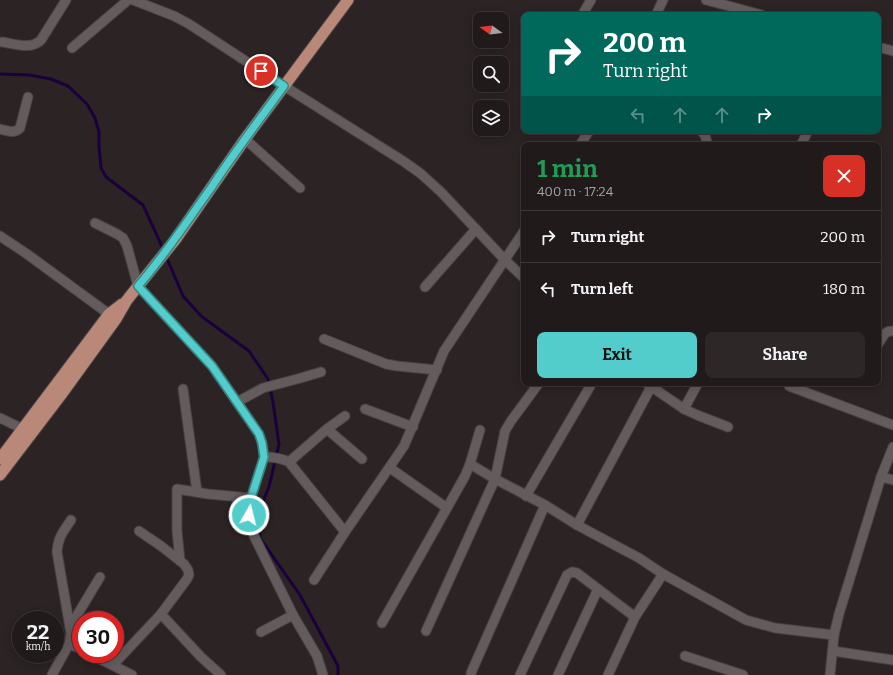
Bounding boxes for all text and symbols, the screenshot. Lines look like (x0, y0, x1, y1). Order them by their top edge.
north arrow (473, 12, 509, 48)
map controls (473, 12, 509, 136)
text: 200 m (603, 26, 686, 59)
icon: right (537, 28, 589, 80)
pin (244, 54, 278, 88)
button: search (473, 56, 509, 92)
icon: arrive (250, 60, 272, 82)
text: Turn right (603, 60, 688, 82)
button: layers (473, 100, 509, 136)
icon: left (627, 104, 649, 126)
icon: ahead (669, 104, 691, 126)
icon: ahead (711, 104, 733, 126)
icon: right (753, 104, 775, 126)
text: 1 min (537, 155, 598, 183)
button: close (823, 155, 865, 197)
text: 400 m · 17:24 (537, 184, 613, 199)
icon: right (537, 226, 559, 248)
text: Turn right (571, 228, 644, 246)
text: 200 m (820, 228, 865, 246)
icon: left (537, 278, 559, 300)
text: Turn left (571, 280, 633, 298)
text: 180 m (823, 280, 865, 298)
button: Exit (537, 332, 697, 378)
button: Share (705, 332, 865, 378)
position arrow (228, 494, 270, 536)
speed limit sign: 30 (72, 611, 124, 663)
text: 22 (27, 620, 49, 644)
text: km/h (26, 641, 50, 653)

